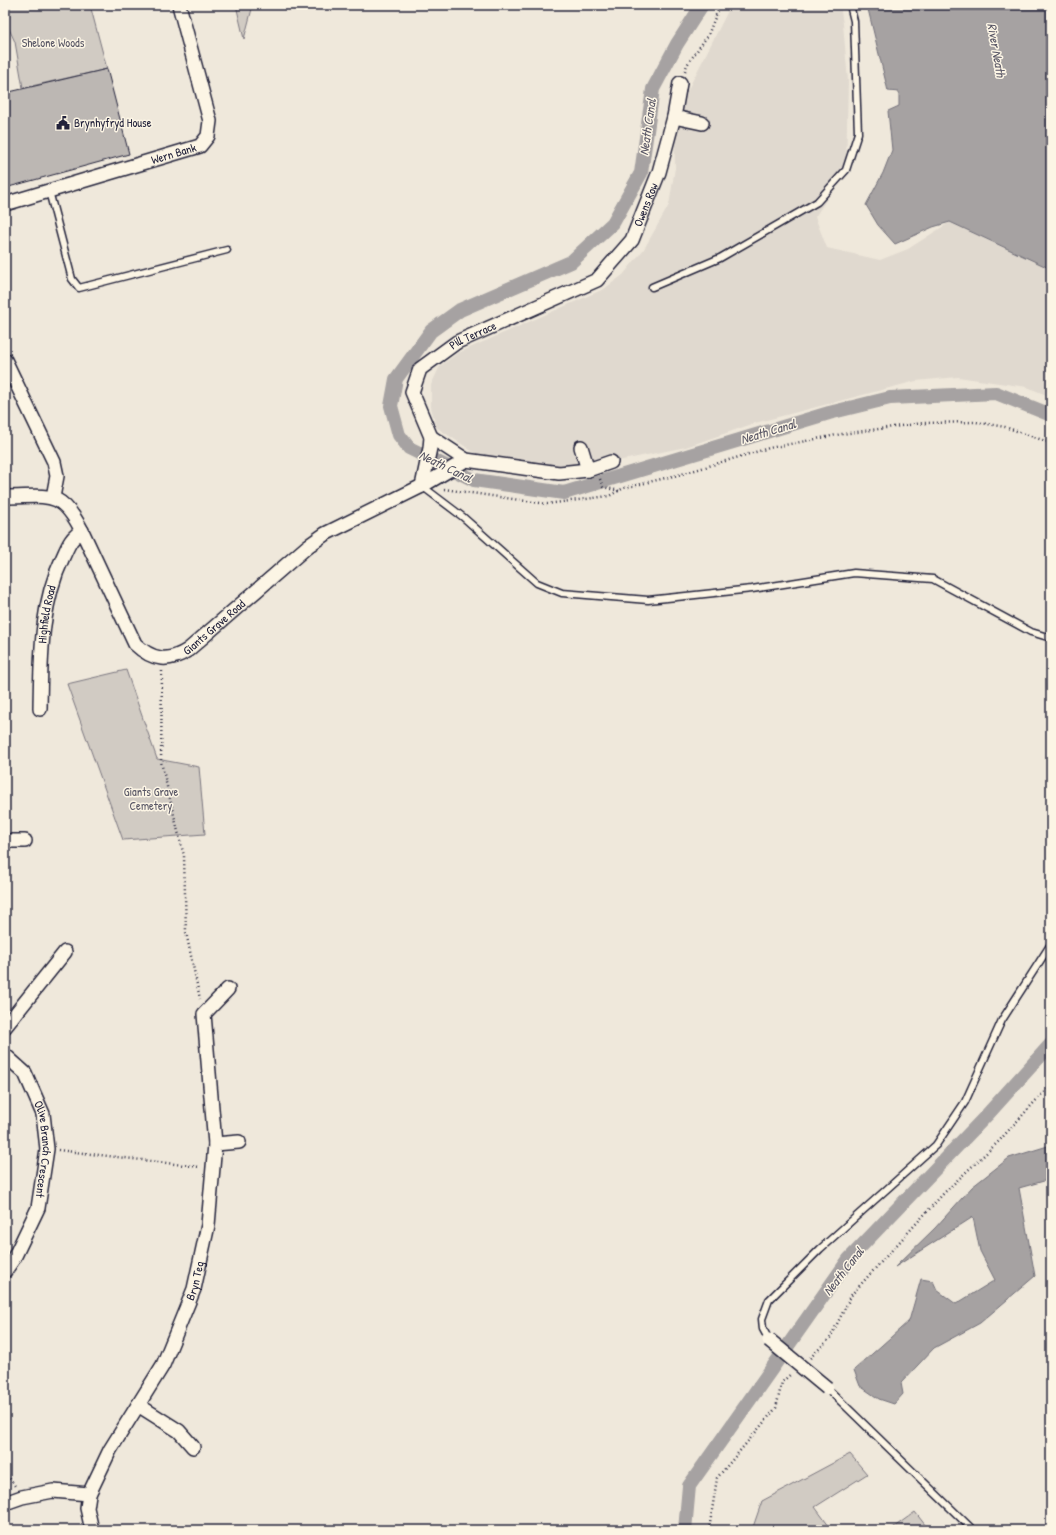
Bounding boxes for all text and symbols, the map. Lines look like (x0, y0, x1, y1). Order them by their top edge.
water label: River Neath (983, 22, 1011, 80)
park label: Shelone Woods (22, 34, 85, 51)
water label: Neath Canal (634, 97, 660, 156)
place label: Brynhyfryd House (74, 114, 152, 131)
public building icon: Brynhyfryd House (55, 115, 71, 131)
street label: Wern Bank (149, 139, 198, 168)
street label: Owens Row (629, 180, 662, 229)
street label: Pill Terrace (445, 317, 499, 353)
water label: Neath Canal (738, 414, 798, 448)
water label: Neath Canal (417, 445, 476, 487)
street label: Highfield Road (33, 583, 60, 644)
street label: Giants Grave Road (180, 595, 249, 659)
park label: Giants Grave Cemetery (124, 783, 179, 814)
street label: Olive Branch Crescent (30, 1098, 56, 1200)
water label: Neath Canal (818, 1243, 868, 1299)
street label: Bryn Teg (181, 1260, 208, 1303)

